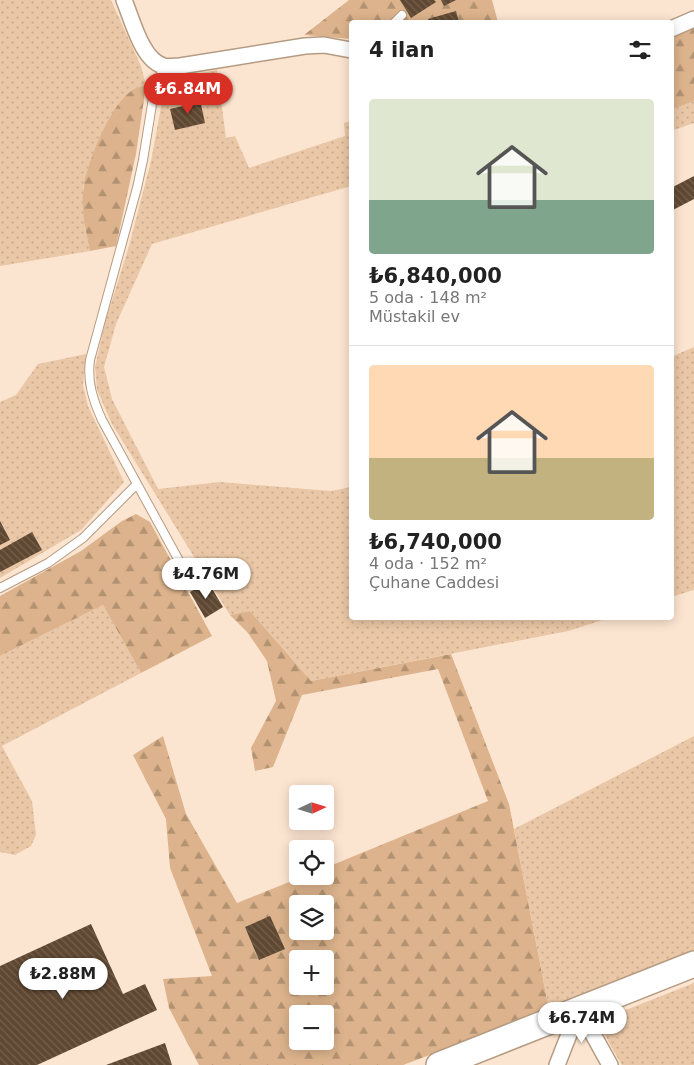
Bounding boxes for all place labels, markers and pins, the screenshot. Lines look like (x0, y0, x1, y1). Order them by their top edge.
pin: ₺6.84M (147, 72, 229, 115)
pin: ₺4.76M (165, 558, 247, 600)
pin: ₺2.88M (22, 958, 104, 1000)
pin: ₺6.74M (541, 1002, 623, 1044)

